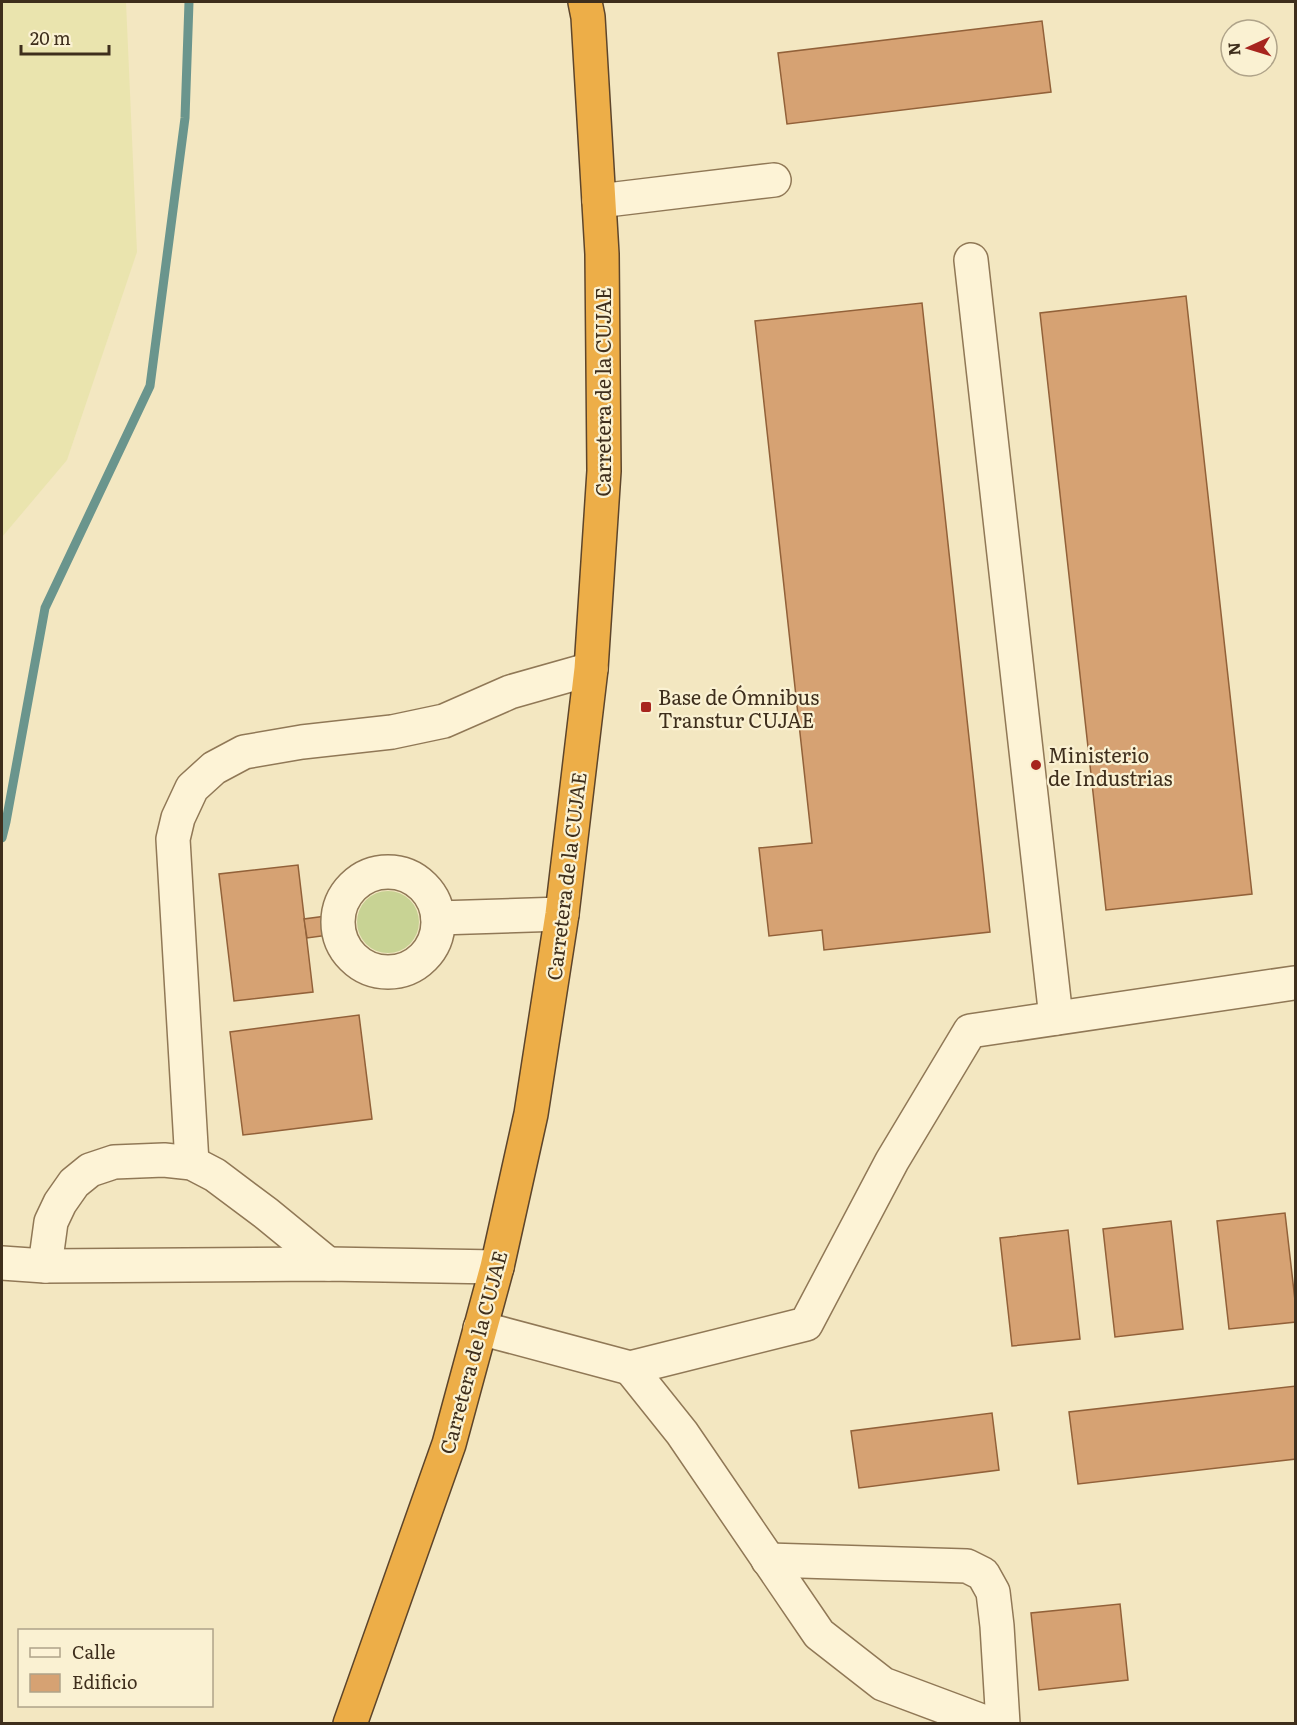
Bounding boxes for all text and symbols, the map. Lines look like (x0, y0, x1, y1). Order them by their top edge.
scale bar (21, 18, 110, 56)
north arrow (1219, 18, 1279, 78)
text: 20 m (30, 24, 71, 51)
text: N (1221, 42, 1245, 57)
street label: Carretera de la CUJAE (587, 287, 617, 497)
place label: Base de Ómnibus Transtur CUJAE (658, 681, 819, 734)
marker: Base de Ómnibus Transtur CUJAE (639, 700, 653, 714)
place label: Ministerio de Industrias (1048, 739, 1173, 792)
marker: Ministerio de Industrias (1029, 758, 1043, 772)
street label: Carretera de la CUJAE (537, 770, 593, 982)
street label: Carretera de la CUJAE (430, 1247, 514, 1457)
legend (18, 1629, 213, 1707)
text: Calle (72, 1638, 115, 1665)
text: Edificio (72, 1668, 138, 1695)

